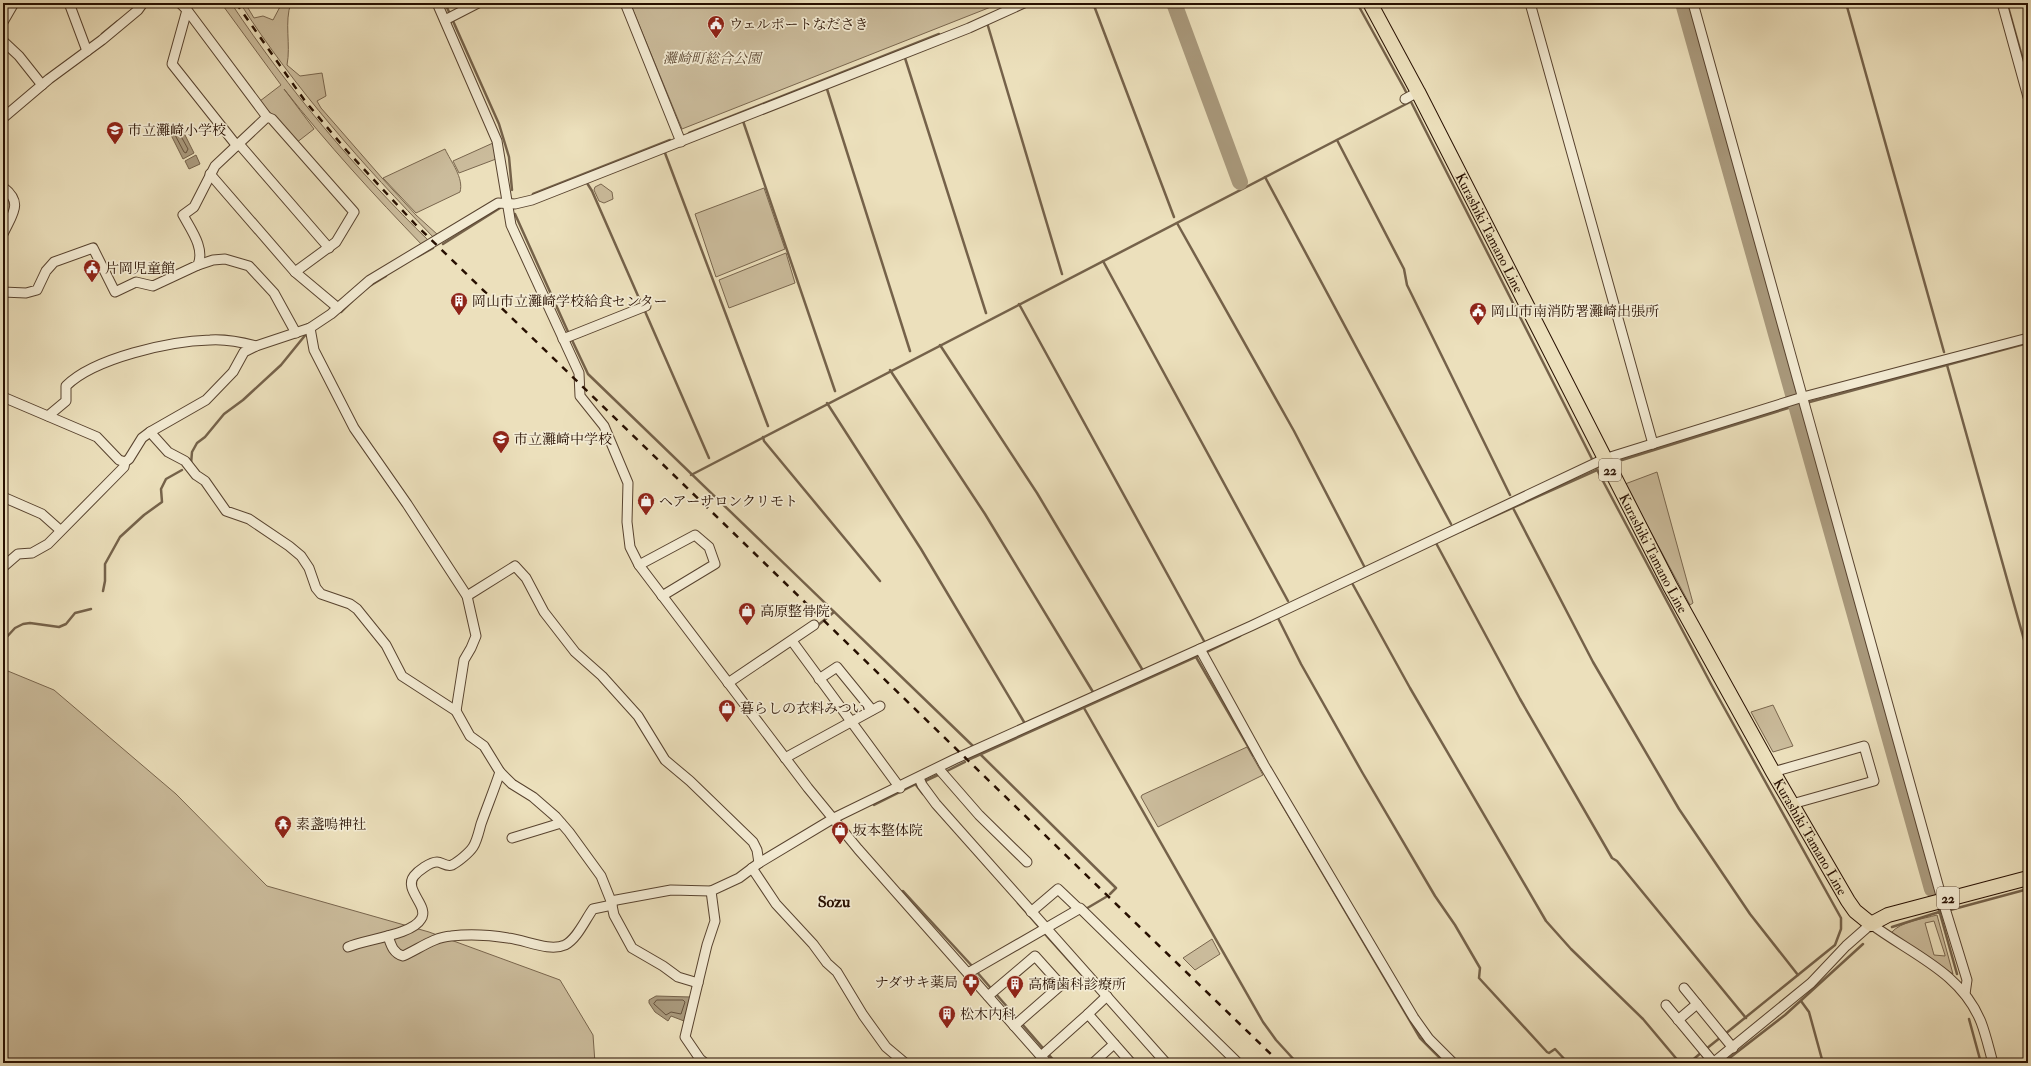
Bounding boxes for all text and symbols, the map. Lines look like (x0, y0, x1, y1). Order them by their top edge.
public building icon: ウェルポートなださき (706, 14, 726, 39)
place label: ウェルポートなださき (729, 16, 868, 33)
park label: 灘崎町総合公園 (663, 50, 763, 67)
school or university icon: 市立灘崎小学校 (105, 120, 125, 145)
place label: 市立灘崎小学校 (128, 122, 226, 139)
street label: Kurashiki Tamano Line (1452, 170, 1527, 296)
public building icon: 片岡児童館 (82, 258, 102, 283)
place label: 片岡児童館 (105, 260, 175, 277)
building icon: 岡山市立灘崎学校給食センター (449, 291, 469, 316)
place label: 岡山市立灘崎学校給食センター (472, 293, 667, 310)
public building icon: 岡山市南消防署灘崎出張所 (1468, 301, 1488, 326)
place label: 岡山市南消防署灘崎出張所 (1491, 303, 1659, 320)
school or university icon: 市立灘崎中学校 (491, 429, 511, 454)
place label: 市立灘崎中学校 (514, 431, 612, 448)
road number: 22 (1599, 459, 1621, 481)
shop icon: ヘアーサロンクリモト (636, 491, 656, 516)
street label: Kurashiki Tamano Line (1615, 491, 1691, 616)
place label: ヘアーサロンクリモト (659, 493, 798, 510)
shop icon: 高原整骨院 (737, 601, 757, 626)
place label: 高原整骨院 (760, 603, 830, 620)
shop icon: 暮らしの衣料みつい (717, 698, 737, 723)
place label: 暮らしの衣料みつい (740, 700, 866, 717)
street label: Kurashiki Tamano Line (1770, 775, 1851, 898)
temple icon: 素盞嗚神社 (273, 814, 293, 839)
place label: 素盞嗚神社 (296, 816, 366, 833)
shop icon: 坂本整体院 (830, 820, 850, 845)
place label: 坂本整体院 (853, 822, 923, 839)
road number: 22 (1937, 887, 1959, 909)
district label: Sozu (818, 892, 851, 912)
pharmacy icon: ナダサキ薬局 (961, 972, 981, 997)
place label: ナダサキ薬局 (875, 974, 958, 991)
building icon: 高橋歯科診療所 (1005, 974, 1025, 999)
place label: 高橋歯科診療所 (1028, 976, 1126, 993)
building icon: 松木内科 (937, 1004, 957, 1029)
place label: 松木内科 (960, 1006, 1016, 1023)

